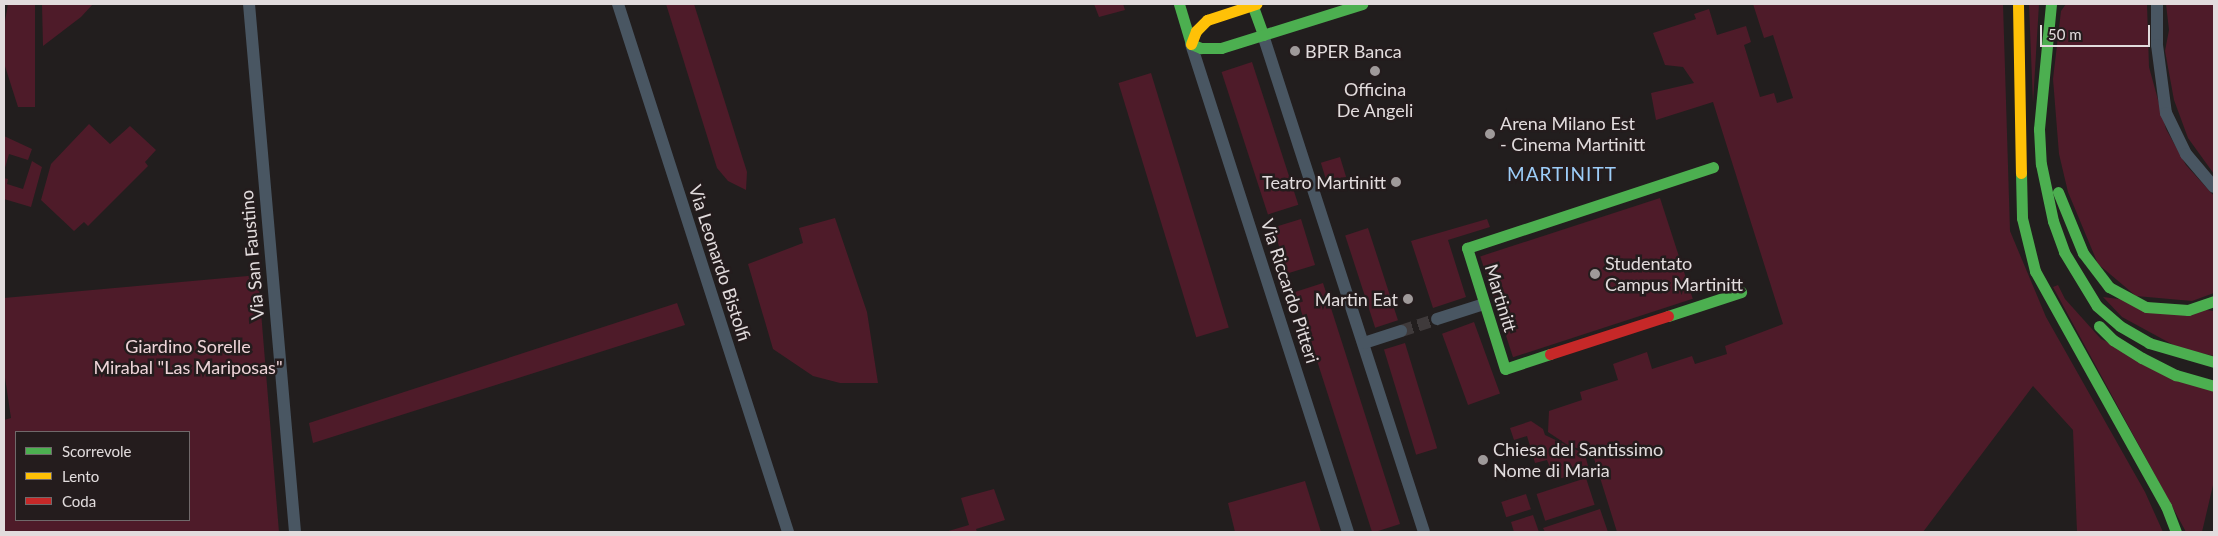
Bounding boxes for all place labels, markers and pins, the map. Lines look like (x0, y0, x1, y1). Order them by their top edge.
place label: BPER Banca (1305, 40, 1402, 62)
marker: BPER Banca (1289, 45, 1301, 57)
marker: Officina De Angeli (1369, 65, 1381, 77)
place label: Officina De Angeli (1336, 79, 1414, 122)
place label: Arena Milano Est - Cinema Martinitt (1500, 113, 1645, 156)
marker: Arena Milano Est - Cinema Martinitt (1484, 128, 1496, 140)
place label: Teatro Martinitt (1262, 171, 1386, 193)
marker: Teatro Martinitt (1390, 176, 1402, 188)
place label: Studentato Campus Martinitt (1605, 253, 1743, 296)
marker: Studentato Campus Martinitt (1589, 268, 1601, 280)
place label: Martin Eat (1315, 288, 1398, 310)
marker: Martin Eat (1402, 293, 1414, 305)
place label: Chiesa del Santissimo Nome di Maria (1493, 439, 1663, 482)
marker: Chiesa del Santissimo Nome di Maria (1477, 454, 1489, 466)

